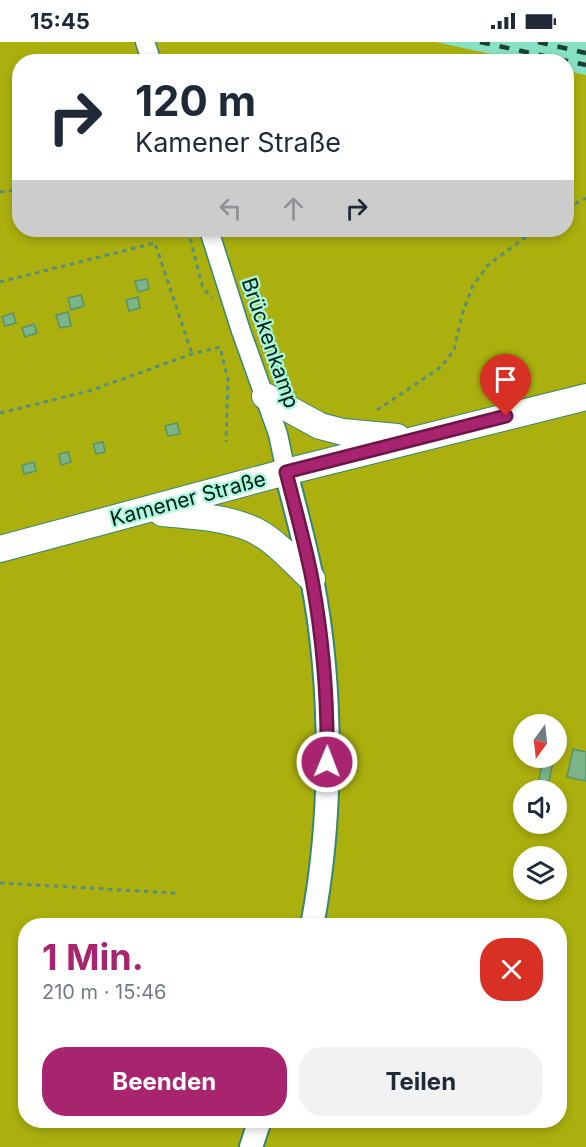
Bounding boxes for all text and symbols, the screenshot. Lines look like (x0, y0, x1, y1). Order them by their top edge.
text: 15:45 (30, 8, 90, 34)
text: 120 m (135, 75, 256, 126)
icon: right (36, 78, 114, 156)
text: Kamener Straße (135, 126, 341, 159)
icon: left (214, 192, 247, 225)
icon: ahead (277, 192, 310, 225)
icon: right (340, 192, 373, 225)
street label: Brückenkamp (236, 274, 304, 411)
pin (480, 354, 531, 416)
icon: arrive (489, 363, 522, 396)
street label: Kamener Straße (107, 466, 268, 531)
north arrow (513, 714, 567, 768)
map controls (513, 714, 567, 900)
position arrow (295, 730, 359, 794)
button: sound (513, 780, 567, 834)
button: layers (513, 846, 567, 900)
text: 1 Min. (42, 935, 144, 979)
button: close (480, 938, 543, 1001)
text: 210 m · 15:46 (42, 980, 166, 1004)
button: Beenden (42, 1047, 287, 1116)
button: Teilen (299, 1047, 543, 1116)

